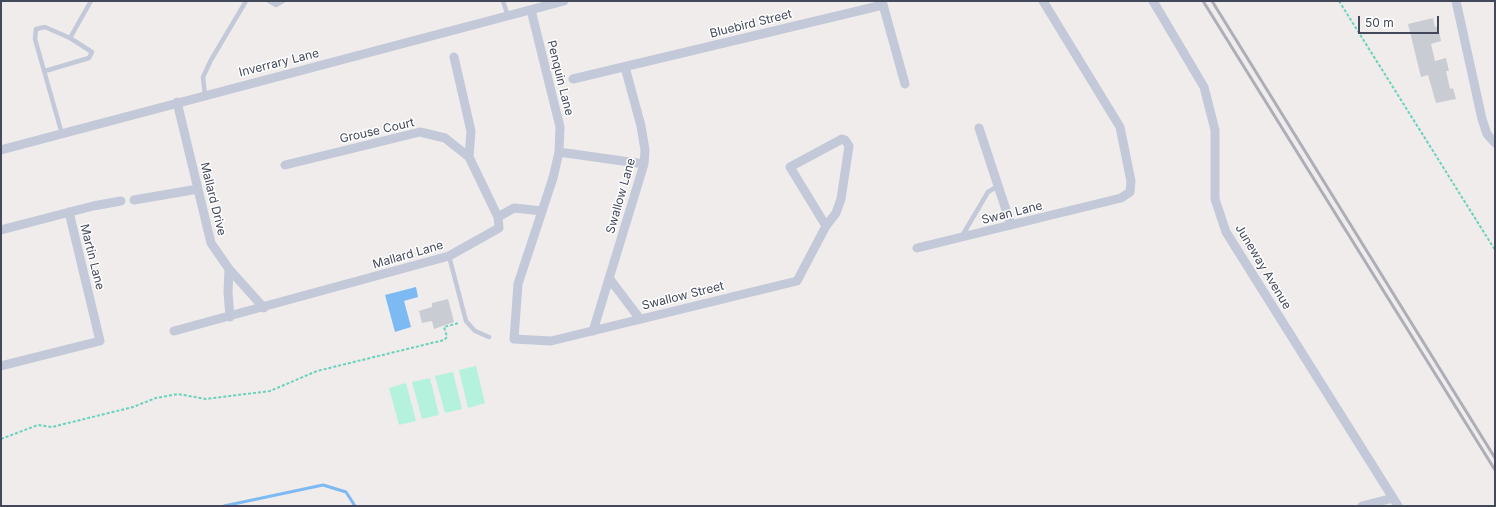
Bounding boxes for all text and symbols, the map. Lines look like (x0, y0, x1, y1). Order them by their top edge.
street label: Bluebird Street (709, 7, 793, 41)
scale bar (1360, 8, 1441, 34)
text: 50 m (1365, 15, 1394, 30)
street label: Penquin Lane (544, 39, 576, 117)
street label: Inverrary Lane (237, 46, 321, 80)
street label: Grouse Court (338, 115, 416, 147)
street label: Swallow Lane (603, 157, 639, 235)
street label: Mallard Drive (197, 161, 229, 237)
street label: Swan Lane (980, 198, 1044, 228)
street label: Juneway Avenue (1232, 222, 1294, 312)
street label: Martin Lane (77, 223, 107, 291)
street label: Mallard Lane (371, 238, 445, 272)
street label: Swallow Street (640, 279, 726, 313)

